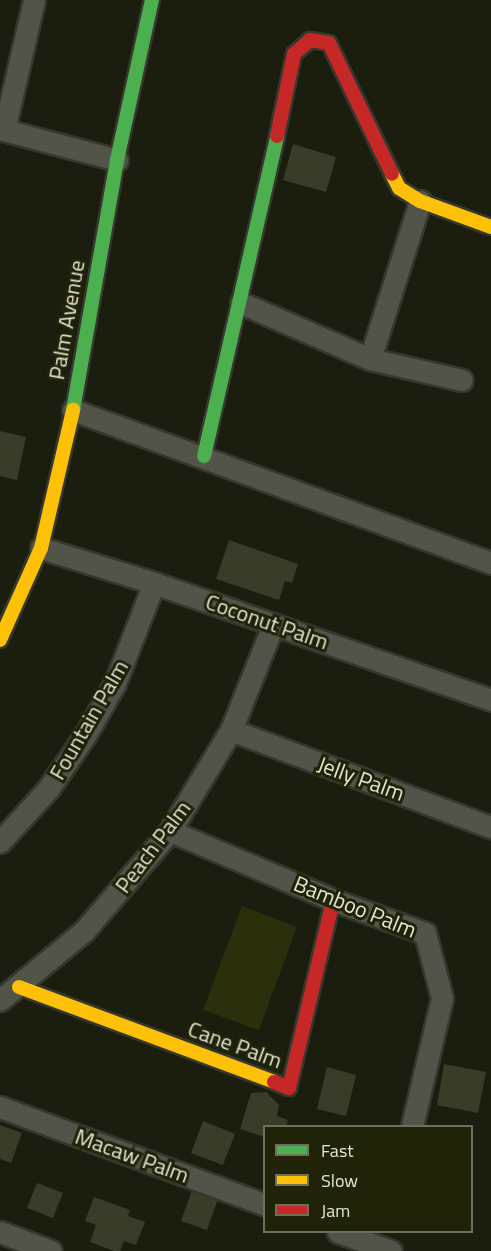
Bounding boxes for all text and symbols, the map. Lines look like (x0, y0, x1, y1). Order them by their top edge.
street label: Palm Avenue (43, 258, 91, 382)
street label: Coconut Palm (202, 589, 332, 655)
street label: Fountain Palm (44, 655, 134, 785)
street label: Jelly Palm (314, 751, 408, 807)
street label: Peach Palm (110, 796, 196, 898)
street label: Bamboo Palm (290, 870, 420, 944)
street label: Cane Palm (184, 1016, 286, 1074)
street label: Macaw Palm (72, 1123, 192, 1189)
legend (263, 1125, 473, 1233)
text: Fast (321, 1137, 354, 1164)
text: Slow (321, 1167, 358, 1194)
text: Jam (321, 1197, 350, 1224)

